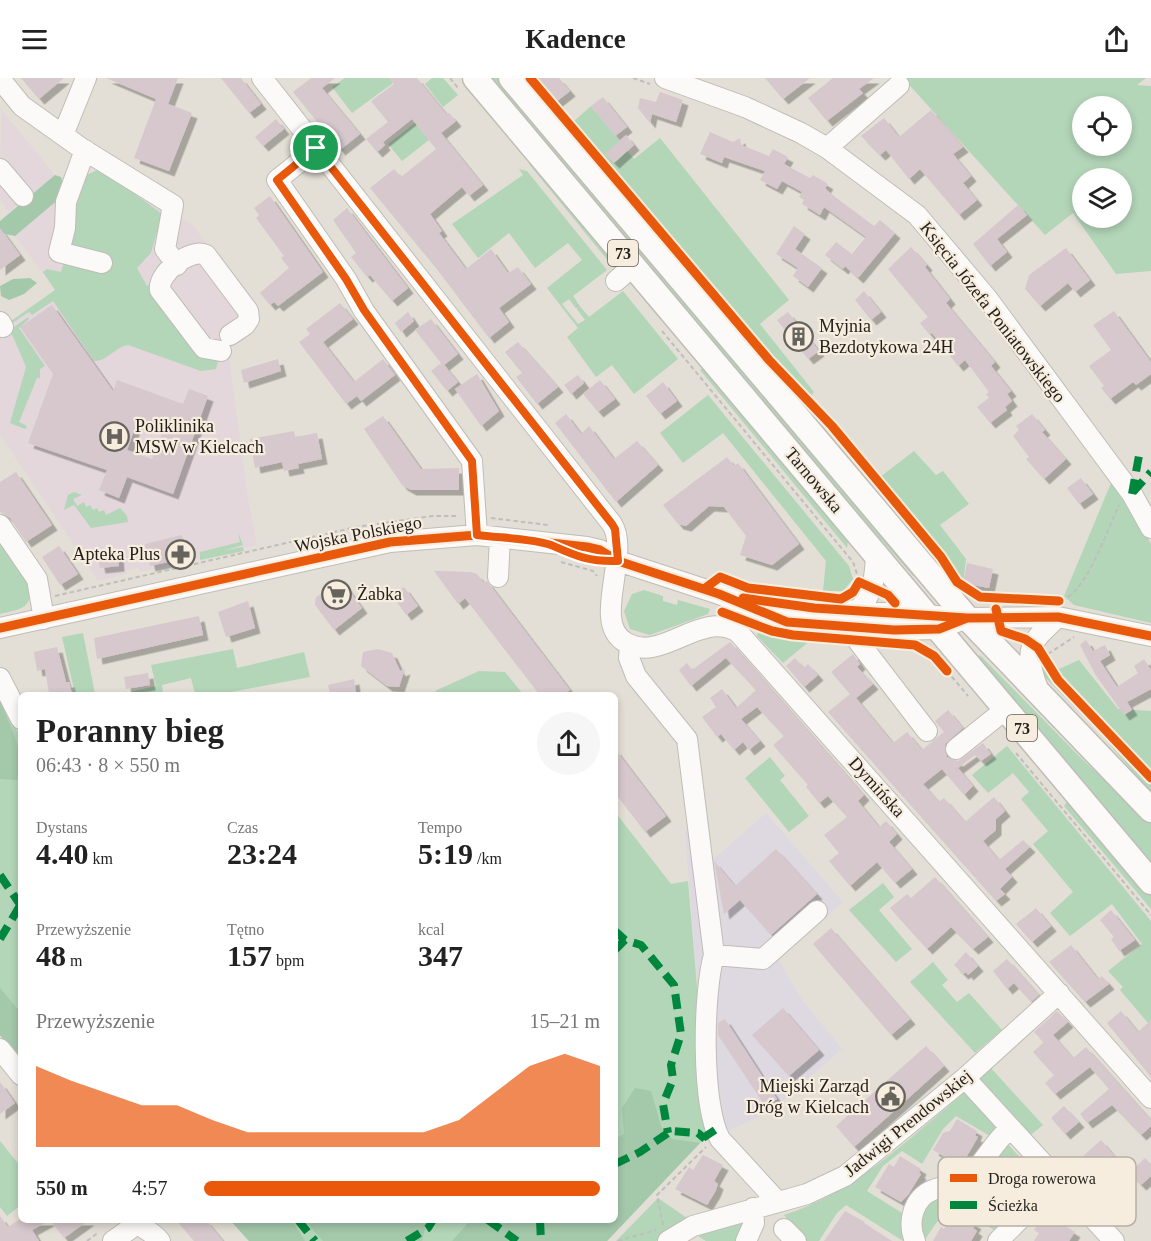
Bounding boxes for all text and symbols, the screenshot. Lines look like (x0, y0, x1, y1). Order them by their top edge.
icon: menu (18, 23, 51, 56)
icon: share (1100, 23, 1133, 56)
text: Kadence (525, 24, 626, 54)
map controls (1072, 96, 1132, 228)
button: locate (1072, 96, 1132, 156)
pin (290, 122, 341, 173)
icon: arrive (299, 131, 332, 164)
button: layers (1072, 168, 1132, 228)
street label: Księcia Józefa Poniatowskiego (916, 218, 1070, 406)
road number: 73 (608, 240, 638, 266)
place label: Myjnia Bezdotykowa 24H (819, 316, 953, 357)
building icon: Myjnia Bezdotykowa 24H (782, 320, 814, 352)
place label: Poliklinika MSW w Kielcach (135, 416, 264, 457)
hospital icon: Poliklinika MSW w Kielcach (98, 420, 130, 452)
street label: Tarnowska (781, 443, 847, 517)
street label: Wojska Polskiego (293, 512, 423, 556)
pharmacy icon: Apteka Plus (165, 538, 197, 570)
place label: Apteka Plus (73, 544, 160, 564)
supermarket icon: Żabka (320, 578, 352, 610)
place label: Żabka (357, 584, 402, 604)
button: share (537, 712, 600, 775)
text: Poranny bieg (36, 713, 224, 749)
road number: 73 (1007, 715, 1037, 741)
street label: Dymińska (845, 753, 909, 821)
text: 06:43 · 8 × 550 m (36, 754, 180, 776)
text: Dystans (36, 819, 88, 836)
text: Czas (227, 819, 258, 836)
text: Tempo (418, 819, 462, 836)
text: 4.40 (36, 837, 89, 870)
text: 23:24 (227, 837, 297, 870)
text: 5:19 (418, 837, 473, 870)
text: km (89, 850, 113, 867)
text: /km (473, 850, 502, 867)
text: Przewyższenie (36, 921, 131, 938)
text: Tętno (227, 921, 264, 938)
text: kcal (418, 921, 445, 938)
text: 48 (36, 939, 66, 972)
text: 157 (227, 939, 272, 972)
text: 347 (418, 939, 463, 972)
text: m (66, 952, 82, 969)
text: bpm (272, 952, 304, 969)
text: Przewyższenie (36, 1010, 155, 1032)
text: 15–21 m (529, 1010, 600, 1032)
street label: Jadwigi Prendowskiej (840, 1065, 976, 1181)
place label: Miejski Zarząd Dróg w Kielcach (746, 1076, 869, 1117)
public building icon: Miejski Zarząd Dróg w Kielcach (874, 1080, 906, 1112)
legend (938, 1157, 1136, 1226)
text: Droga rowerowa (988, 1170, 1096, 1188)
text: 550 m (36, 1177, 88, 1199)
text: 4:57 (132, 1177, 168, 1199)
text: Ścieżka (988, 1196, 1038, 1214)

